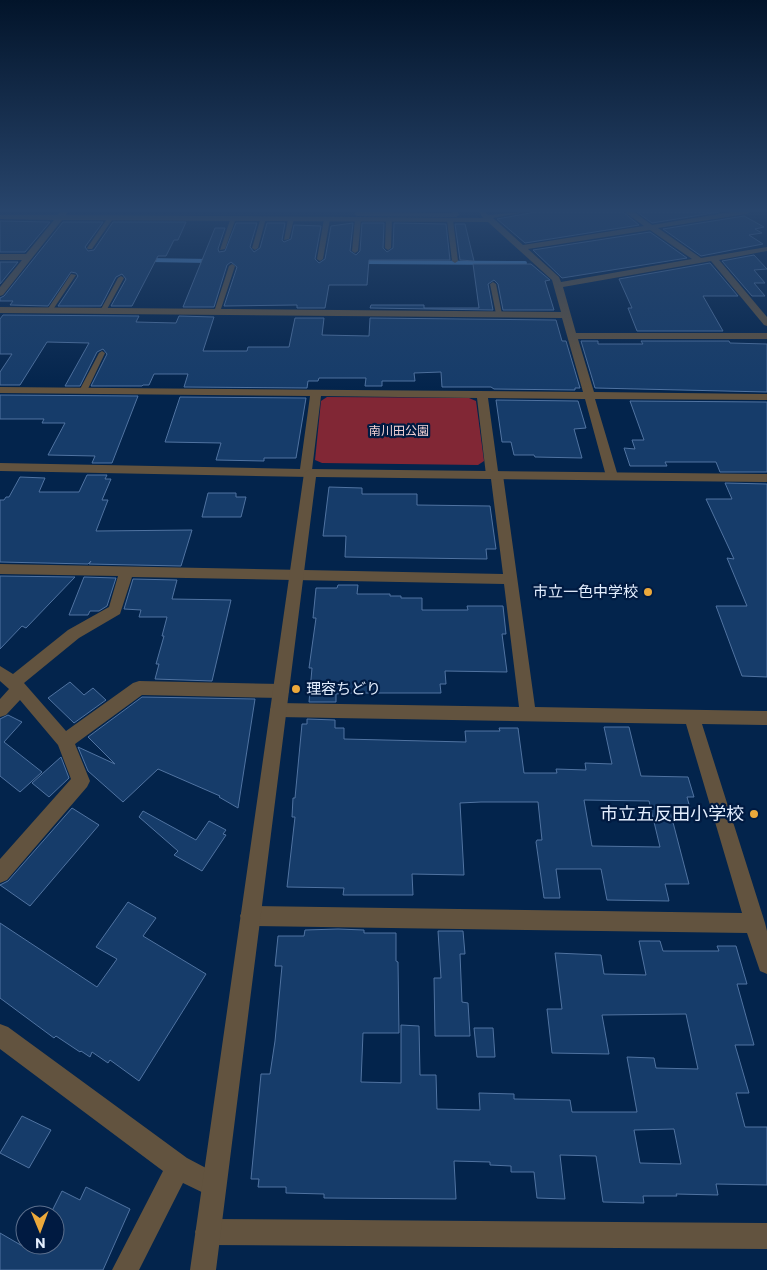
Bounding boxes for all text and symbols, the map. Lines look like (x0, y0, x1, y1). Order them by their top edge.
park label: 南川田公園 (369, 423, 429, 437)
place label: 市立一色中学校 (533, 582, 638, 600)
marker: 市立一色中学校 (642, 586, 654, 598)
place label: 理容ちどり (306, 679, 381, 697)
marker: 理容ちどり (290, 683, 302, 695)
place label: 市立五反田小学校 (600, 802, 744, 824)
marker: 市立五反田小学校 (748, 808, 760, 820)
north arrow (15, 1205, 65, 1255)
text: N (35, 1235, 46, 1252)

